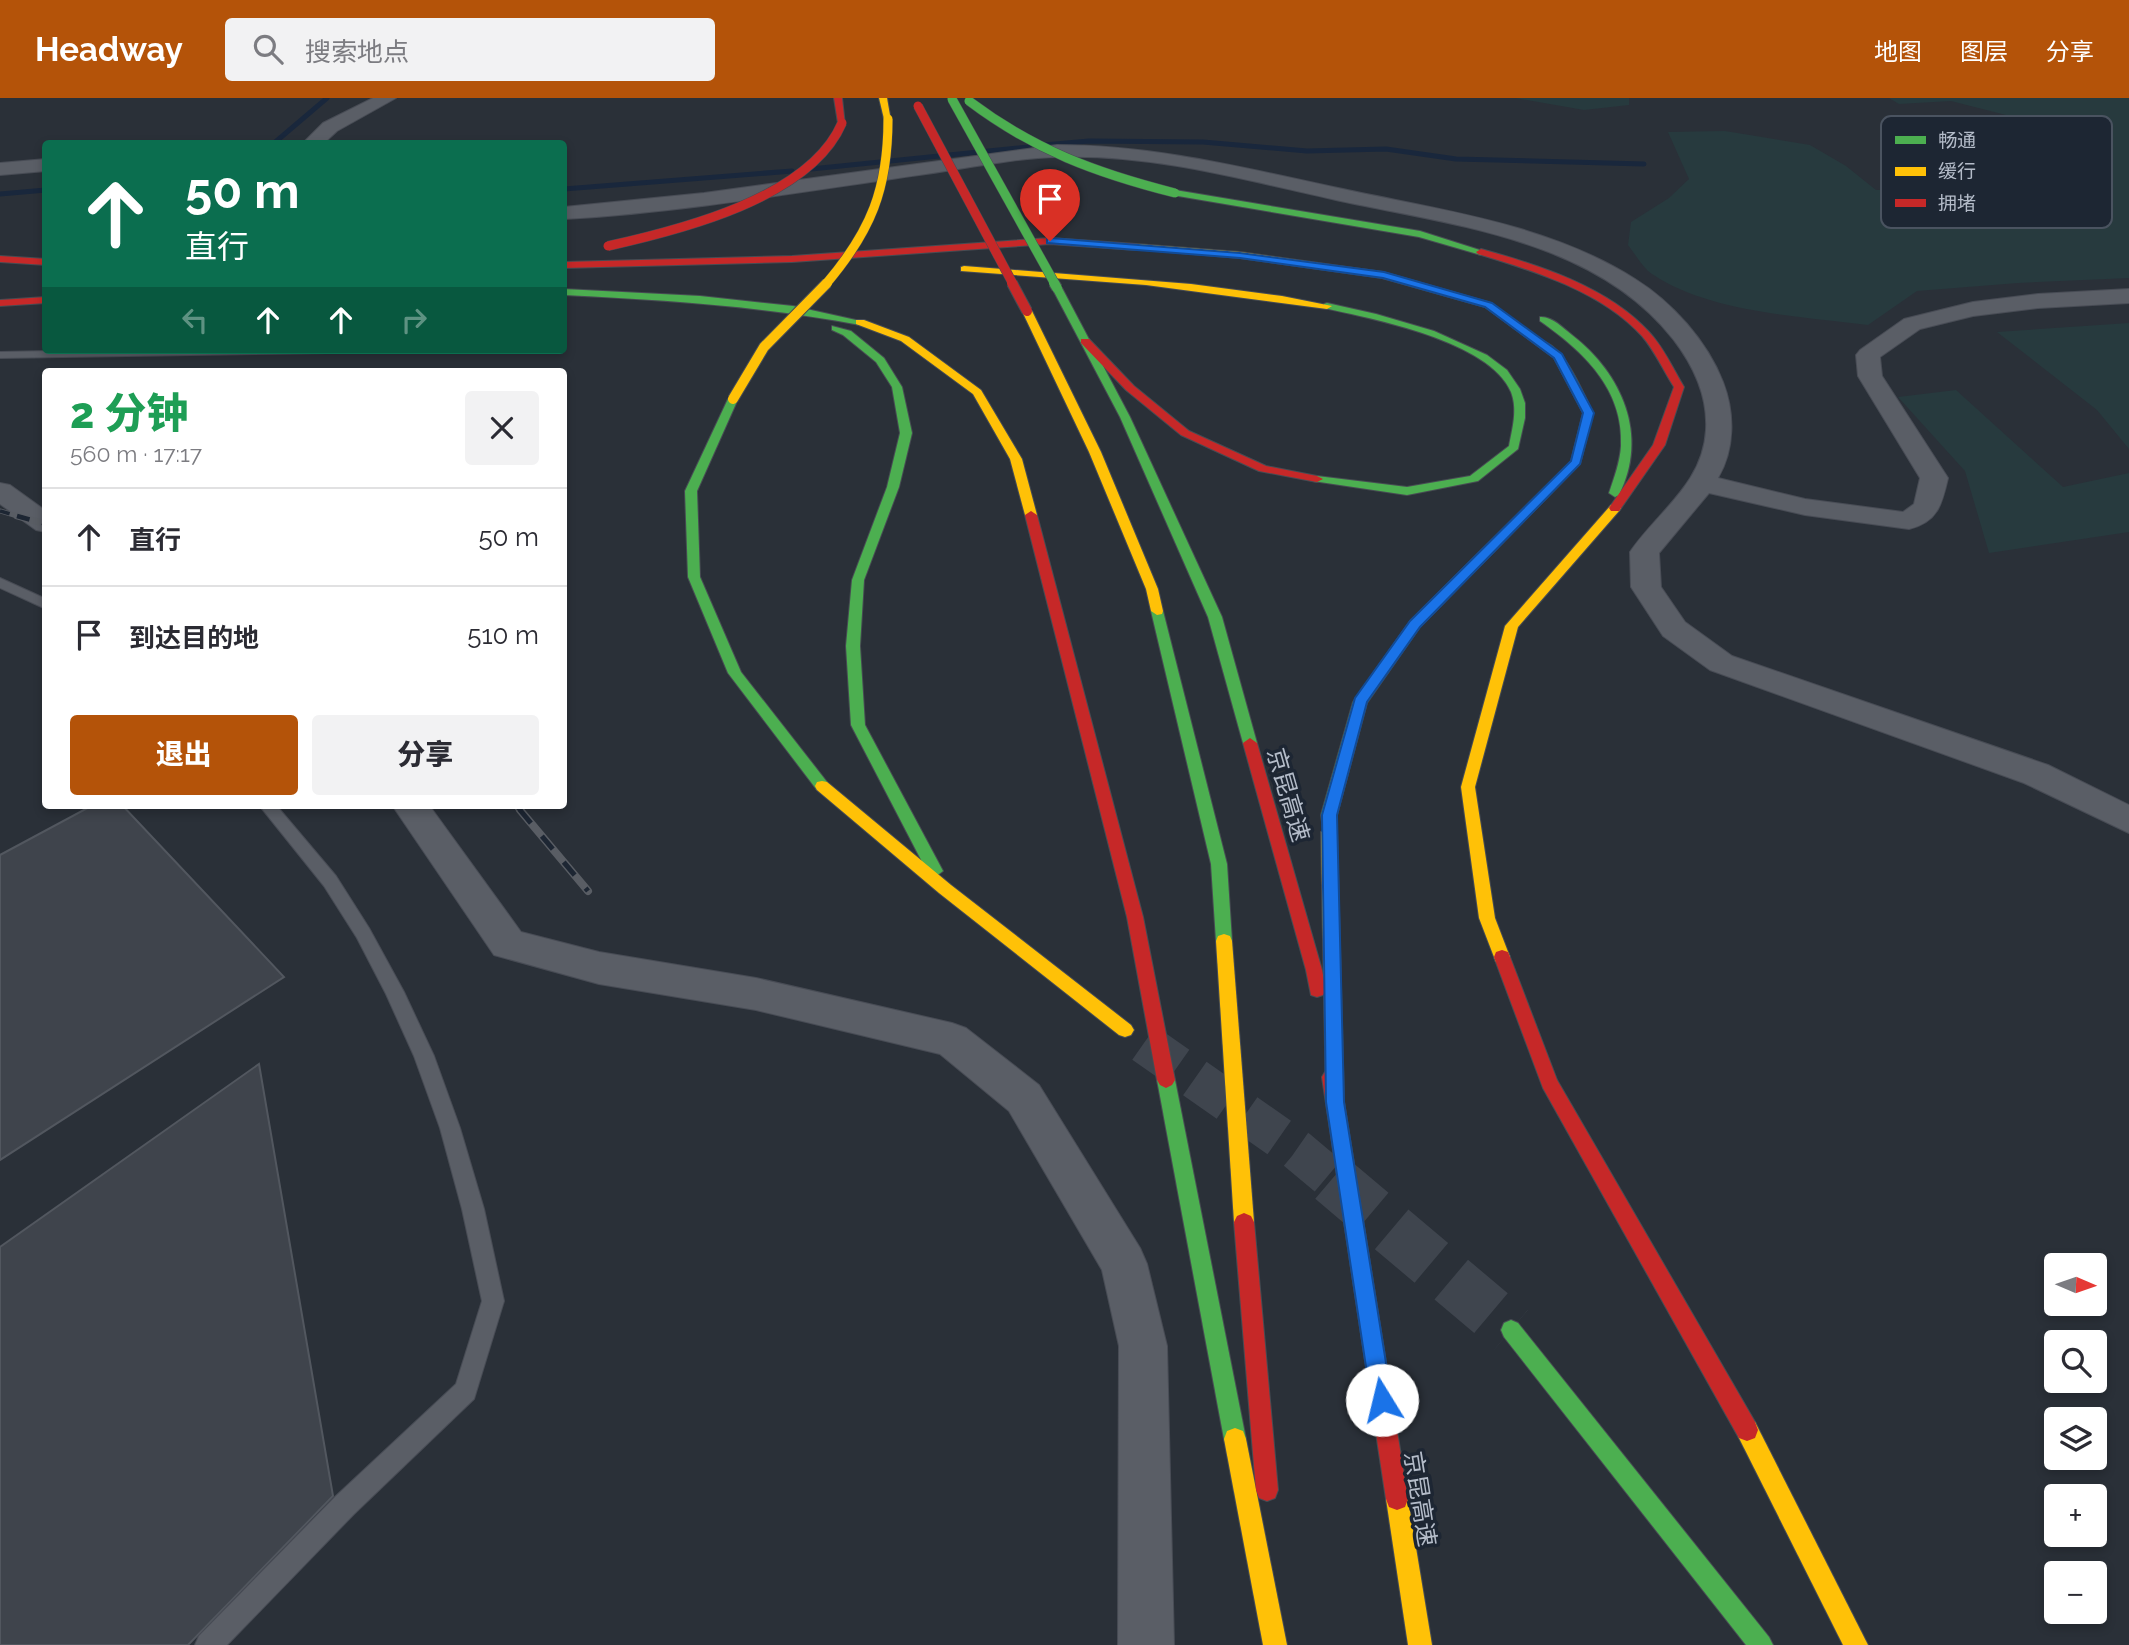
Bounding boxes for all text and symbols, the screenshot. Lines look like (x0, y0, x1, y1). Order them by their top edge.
search box (225, 18, 715, 81)
text: Headway (35, 30, 183, 69)
icon: search (249, 30, 287, 68)
text: 搜索地点 (305, 37, 409, 67)
text: 地图 (1874, 37, 1922, 66)
text: 图层 (1960, 37, 2008, 66)
text: 分享 (2046, 37, 2094, 66)
legend (1881, 116, 2112, 228)
text: 畅通 (1938, 129, 1976, 151)
text: 缓行 (1938, 160, 1976, 182)
text: 50 m (185, 162, 300, 219)
icon: ahead (70, 168, 161, 259)
pin (1020, 169, 1080, 241)
icon: arrive (1031, 180, 1069, 218)
text: 拥堵 (1938, 192, 1976, 214)
text: 直行 (185, 228, 249, 265)
icon: left (176, 301, 214, 339)
icon: ahead (249, 301, 287, 339)
icon: ahead (322, 301, 360, 339)
icon: right (395, 301, 433, 339)
text: 2 分钟 (70, 389, 188, 438)
button: close (465, 391, 539, 465)
text: 560 m · 17:17 (70, 440, 202, 467)
icon: ahead (70, 518, 108, 556)
text: 50 m (478, 522, 539, 552)
text: 直行 (129, 525, 181, 555)
icon: arrive (70, 616, 108, 654)
text: 510 m (467, 620, 539, 650)
text: 到达目的地 (129, 623, 259, 653)
button: 退出 (70, 715, 298, 795)
button: 分享 (312, 715, 539, 795)
street label: 京昆高速 (1261, 745, 1316, 845)
north arrow (2044, 1253, 2107, 1316)
map controls (2044, 1253, 2107, 1624)
button: search (2044, 1330, 2107, 1393)
position arrow (1345, 1363, 1419, 1437)
button: layers (2044, 1407, 2107, 1470)
street label: 京昆高速 (1399, 1449, 1442, 1549)
button: + (2044, 1484, 2107, 1547)
button: − (2044, 1561, 2107, 1624)

